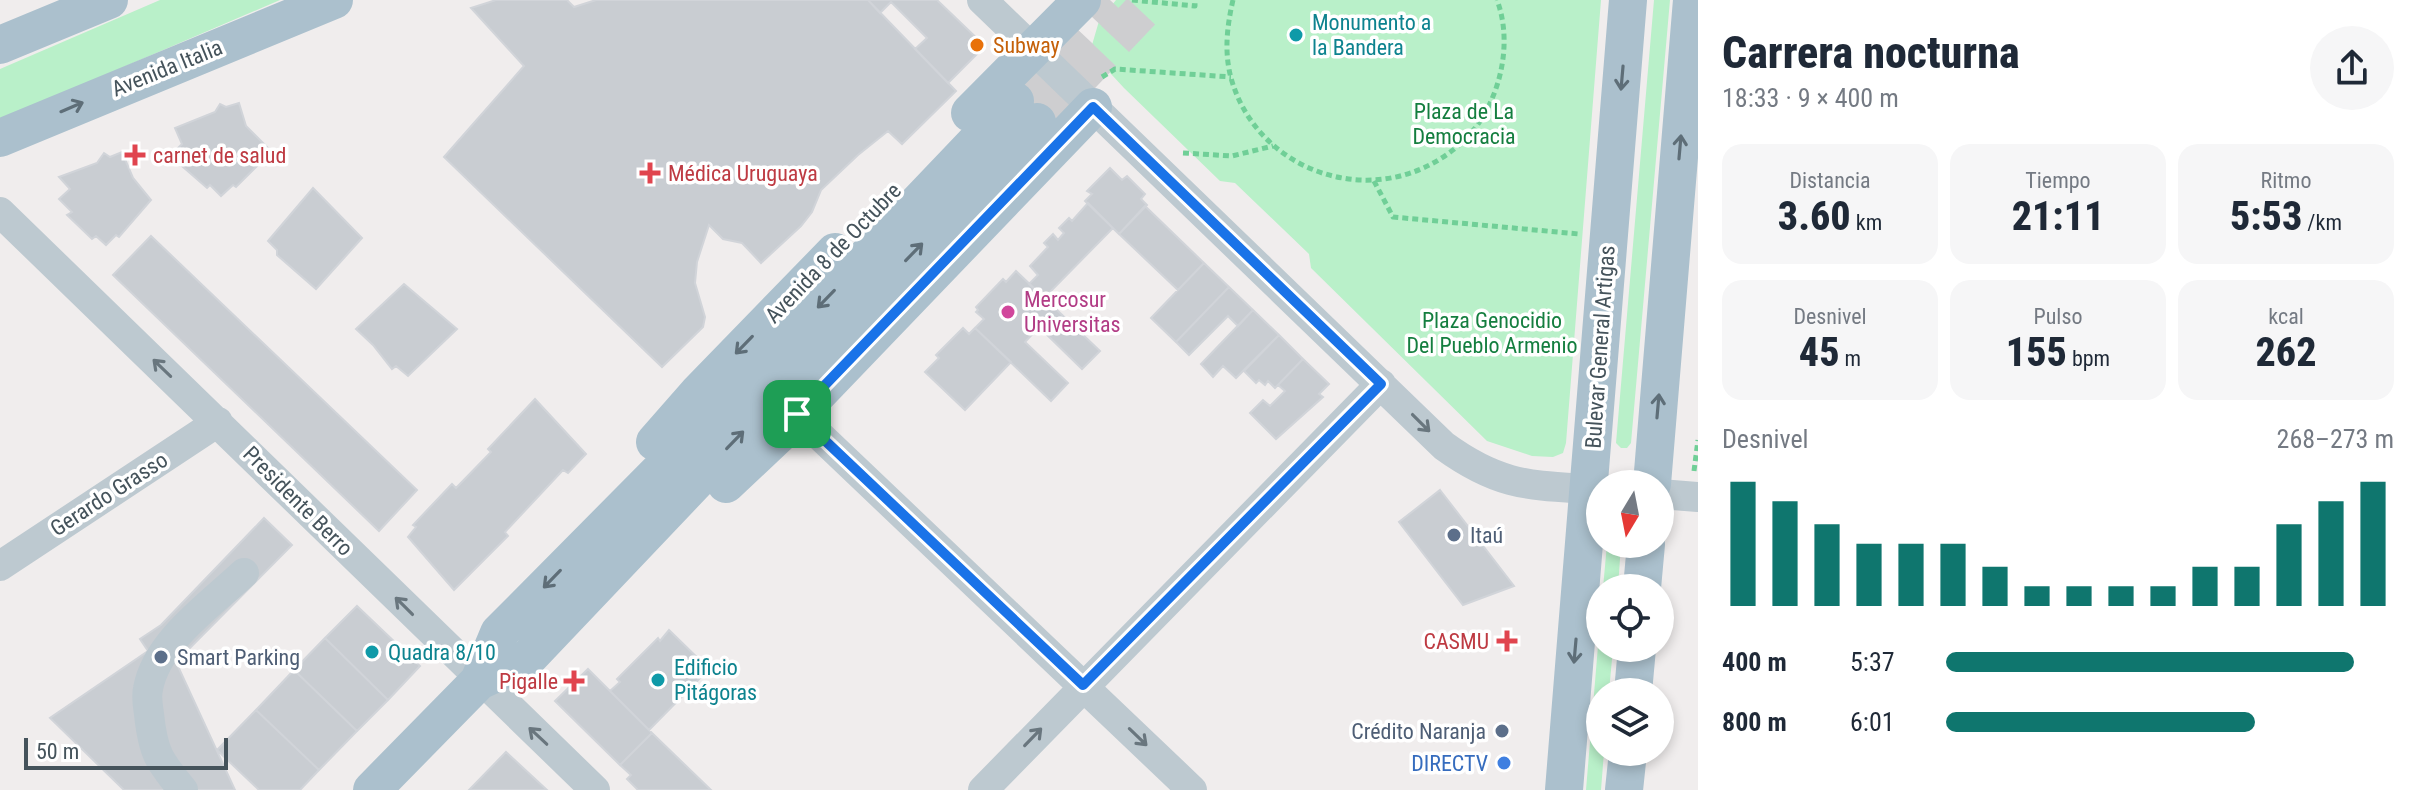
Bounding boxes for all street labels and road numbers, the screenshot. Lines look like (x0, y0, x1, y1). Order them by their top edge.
street label: Avenida Italia (108, 34, 226, 102)
street label: Avenida 8 de Octubre (760, 178, 906, 328)
street label: Bulevar General Artigas (1580, 245, 1620, 449)
street label: Presidente Berro (238, 441, 358, 561)
street label: Gerardo Grasso (46, 447, 172, 541)

